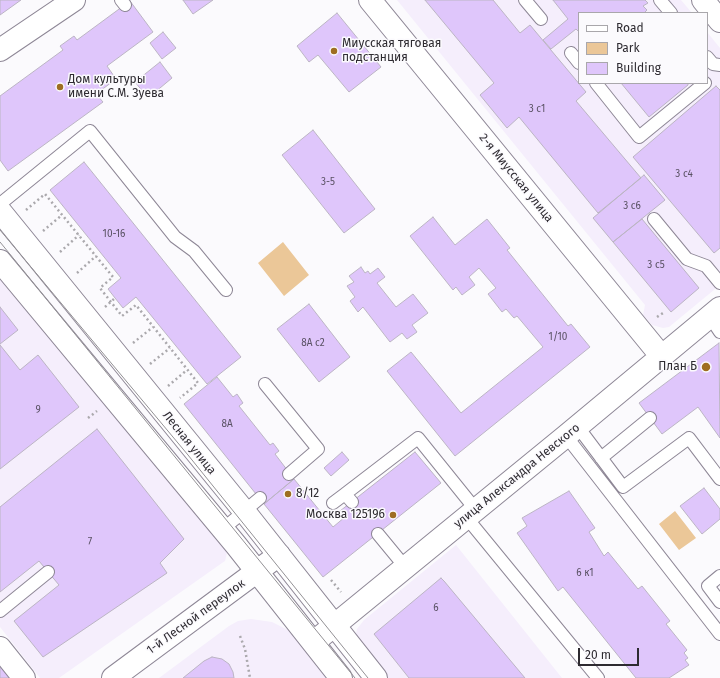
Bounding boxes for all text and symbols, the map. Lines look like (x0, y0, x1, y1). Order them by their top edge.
legend (578, 12, 708, 84)
text: Road (616, 21, 644, 35)
place label: Миусская тяговая подстанция (342, 37, 441, 65)
text: Park (616, 41, 640, 55)
marker: Миусская тяговая подстанция (329, 46, 339, 56)
text: Building (616, 61, 661, 75)
place label: Дом культуры имени С.М. Зуева (68, 73, 164, 101)
marker: Дом культуры имени С.М. Зуева (55, 82, 65, 92)
house number: 3 с1 (529, 103, 545, 115)
street label: 2-я Миусская улица (476, 131, 556, 225)
house number: 3 с4 (675, 168, 693, 180)
house number: 3-5 (321, 176, 335, 188)
house number: 3 с6 (623, 200, 641, 212)
house number: 10-16 (103, 228, 125, 240)
house number: 3 с5 (647, 259, 665, 271)
house number: 1/10 (549, 331, 567, 343)
house number: 8А с2 (301, 337, 325, 349)
place label: План Б (658, 360, 697, 374)
marker: План Б (700, 361, 712, 373)
house number: 9 (35, 404, 41, 416)
street label: Лесная улица (159, 409, 219, 477)
house number: 8А (221, 418, 233, 430)
street label: улица Александра Невского (451, 421, 583, 531)
place label: 8/12 (296, 487, 319, 501)
marker: 8/12 (283, 489, 293, 499)
place label: Москва 125196 (306, 508, 385, 522)
marker: Москва 125196 (388, 510, 398, 520)
house number: 7 (88, 536, 92, 548)
house number: 6 к1 (576, 567, 594, 579)
street label: 1-й Лесной переулок (144, 576, 248, 658)
house number: 6 (433, 602, 439, 614)
scale bar (580, 640, 641, 666)
text: 20 m (585, 648, 611, 662)

